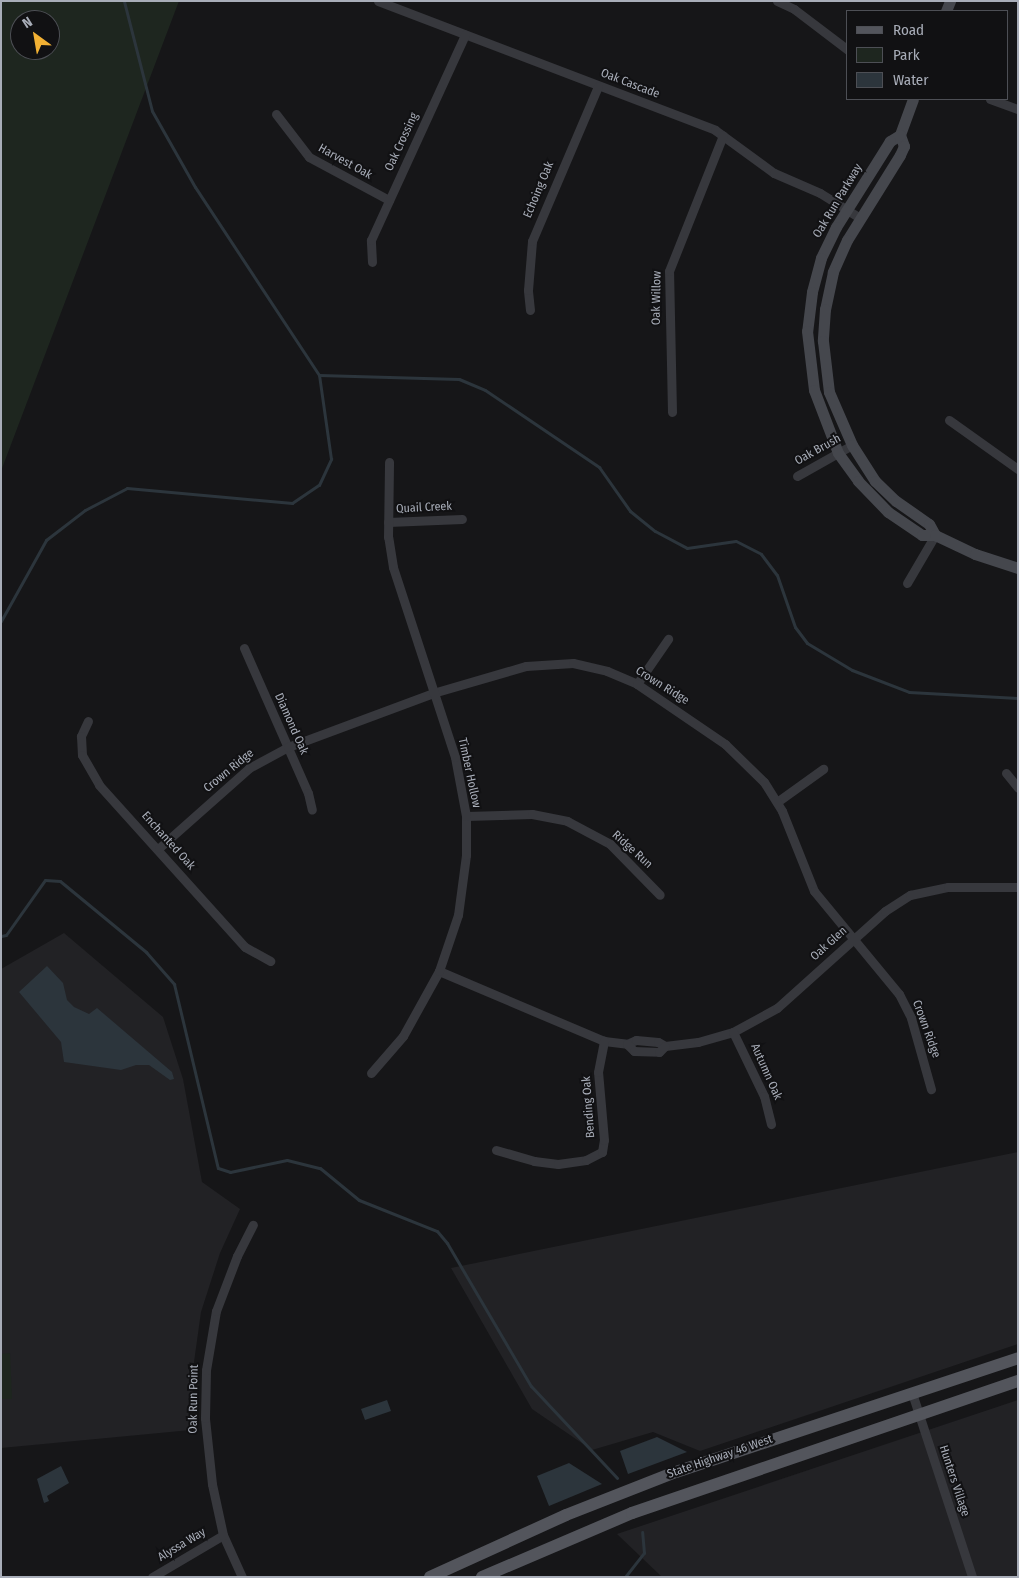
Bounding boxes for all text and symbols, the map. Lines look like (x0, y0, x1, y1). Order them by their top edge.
north arrow (10, 10, 60, 60)
legend (846, 10, 1009, 100)
text: N (19, 13, 35, 32)
text: Road (893, 21, 924, 39)
text: Park (893, 46, 920, 64)
street label: Oak Cascade (599, 66, 661, 102)
text: Water (893, 71, 928, 89)
street label: Oak Crossing (382, 110, 422, 174)
street label: Harvest Oak (316, 141, 374, 183)
street label: Echoing Oak (521, 160, 557, 220)
street label: Oak Run Parkway (810, 161, 866, 241)
street label: Oak Willow (649, 271, 665, 325)
street label: Oak Brush (793, 432, 843, 468)
street label: Quail Creek (396, 499, 452, 517)
street label: Crown Ridge (633, 664, 691, 708)
street label: Diamond Oak (271, 691, 311, 757)
street label: Timber Hollow (455, 737, 483, 809)
street label: Crown Ridge (201, 746, 257, 796)
street label: Enchanted Oak (138, 809, 198, 873)
street label: Ridge Run (609, 828, 655, 872)
street label: Oak Glen (808, 924, 850, 964)
street label: Crown Ridge (909, 998, 943, 1060)
street label: Autumn Oak (747, 1042, 785, 1102)
street label: Bending Oak (580, 1076, 598, 1138)
street label: Oak Run Point (186, 1364, 202, 1434)
street label: State Highway 46 West (665, 1432, 775, 1482)
street label: Hunters Village (936, 1444, 972, 1518)
street label: Alyssa Way (156, 1525, 208, 1565)

